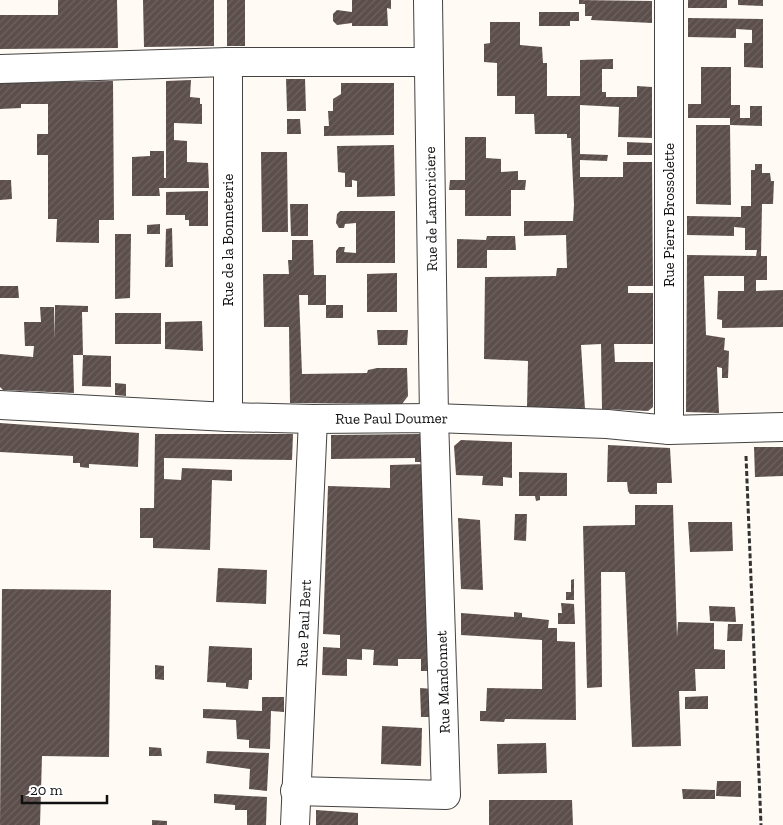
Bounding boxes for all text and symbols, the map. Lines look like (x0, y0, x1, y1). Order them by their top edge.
street label: Rue Pierre Brossolette (660, 143, 678, 287)
street label: Rue de Lamoriciere (421, 146, 441, 272)
street label: Rue de la Bonneterie (219, 174, 237, 306)
street label: Rue Paul Doumer (335, 409, 448, 428)
street label: Rue Paul Bert (293, 579, 315, 667)
street label: Rue Mandonnet (432, 630, 454, 734)
scale bar (22, 772, 108, 804)
text: 20 m (30, 781, 63, 799)

